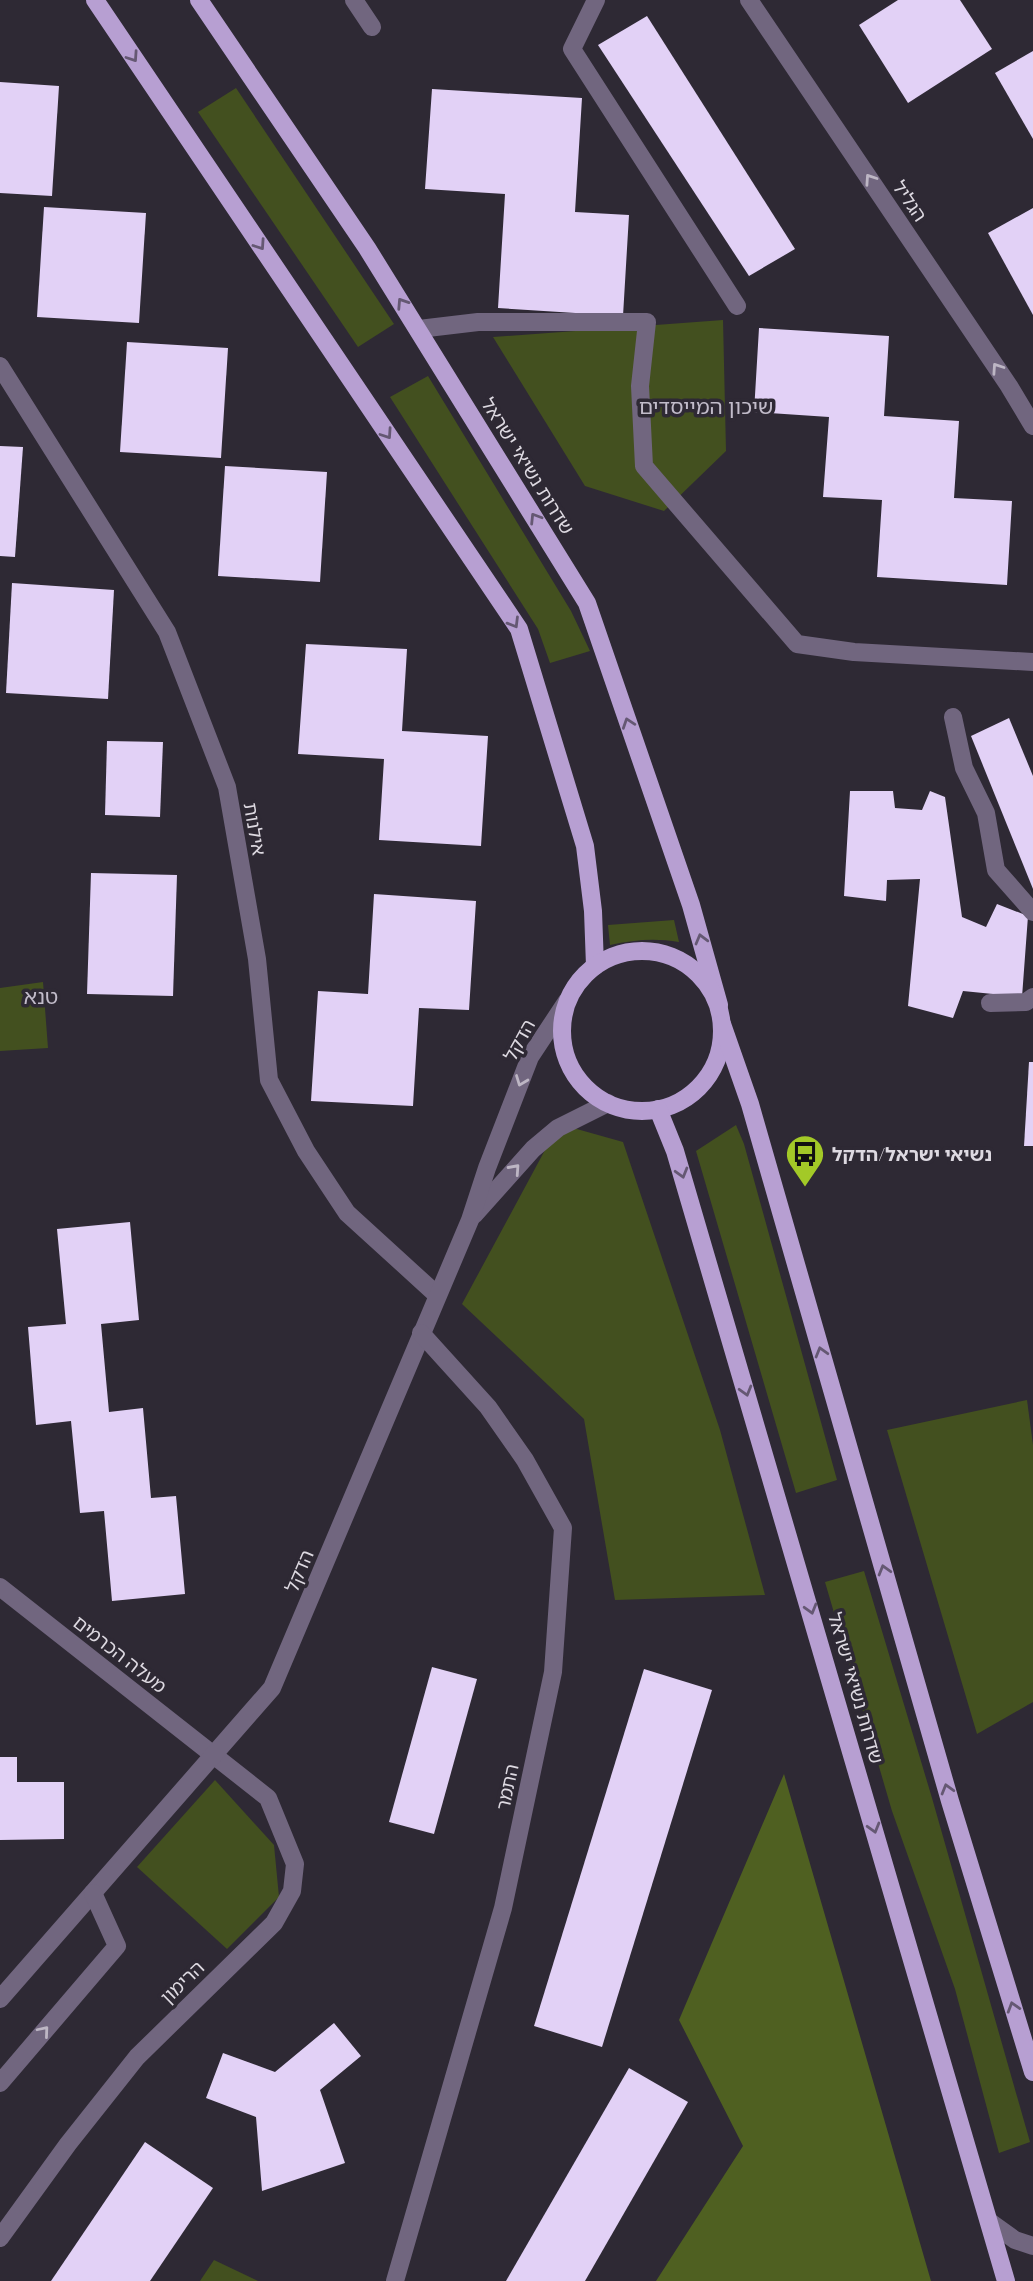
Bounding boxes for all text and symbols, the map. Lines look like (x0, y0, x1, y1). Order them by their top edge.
one-way arrow (125, 49, 138, 62)
one-way arrow (866, 174, 878, 187)
street label: הגליל (888, 175, 934, 226)
one-way arrow (252, 237, 264, 250)
one-way arrow (398, 298, 411, 311)
one-way arrow (993, 363, 1005, 376)
district label: שיכון המייסדים (639, 391, 773, 419)
street label: שדרות נשיאי ישראל (476, 392, 581, 539)
one-way arrow (379, 426, 392, 439)
one-way arrow (530, 512, 543, 525)
one-way arrow (506, 615, 519, 628)
one-way arrow (622, 718, 636, 730)
street label: אילנות (239, 800, 273, 857)
one-way arrow (694, 933, 709, 945)
district label: טנא (24, 981, 58, 1009)
street label: הדקל (496, 1014, 540, 1065)
one-way arrow (515, 1075, 529, 1087)
bus stop icon: נשיאי ישראל/הדקל (784, 1133, 826, 1188)
place label: נשיאי ישראל/הדקל (832, 1140, 992, 1166)
one-way arrow (507, 1164, 519, 1177)
one-way arrow (673, 1167, 688, 1179)
one-way arrow (814, 1346, 829, 1358)
one-way arrow (738, 1385, 753, 1397)
street label: הדקל (278, 1545, 319, 1596)
one-way arrow (877, 1565, 892, 1577)
one-way arrow (802, 1603, 817, 1615)
street label: מעלה הכרמים (68, 1608, 173, 1698)
street label: שדרות נשיאי ישראל (823, 1609, 891, 1767)
street label: התמר (488, 1761, 524, 1812)
one-way arrow (940, 1783, 955, 1795)
one-way arrow (866, 1822, 880, 1834)
street label: הרימון (154, 1954, 209, 2009)
one-way arrow (1006, 2001, 1021, 2013)
one-way arrow (36, 2027, 48, 2040)

